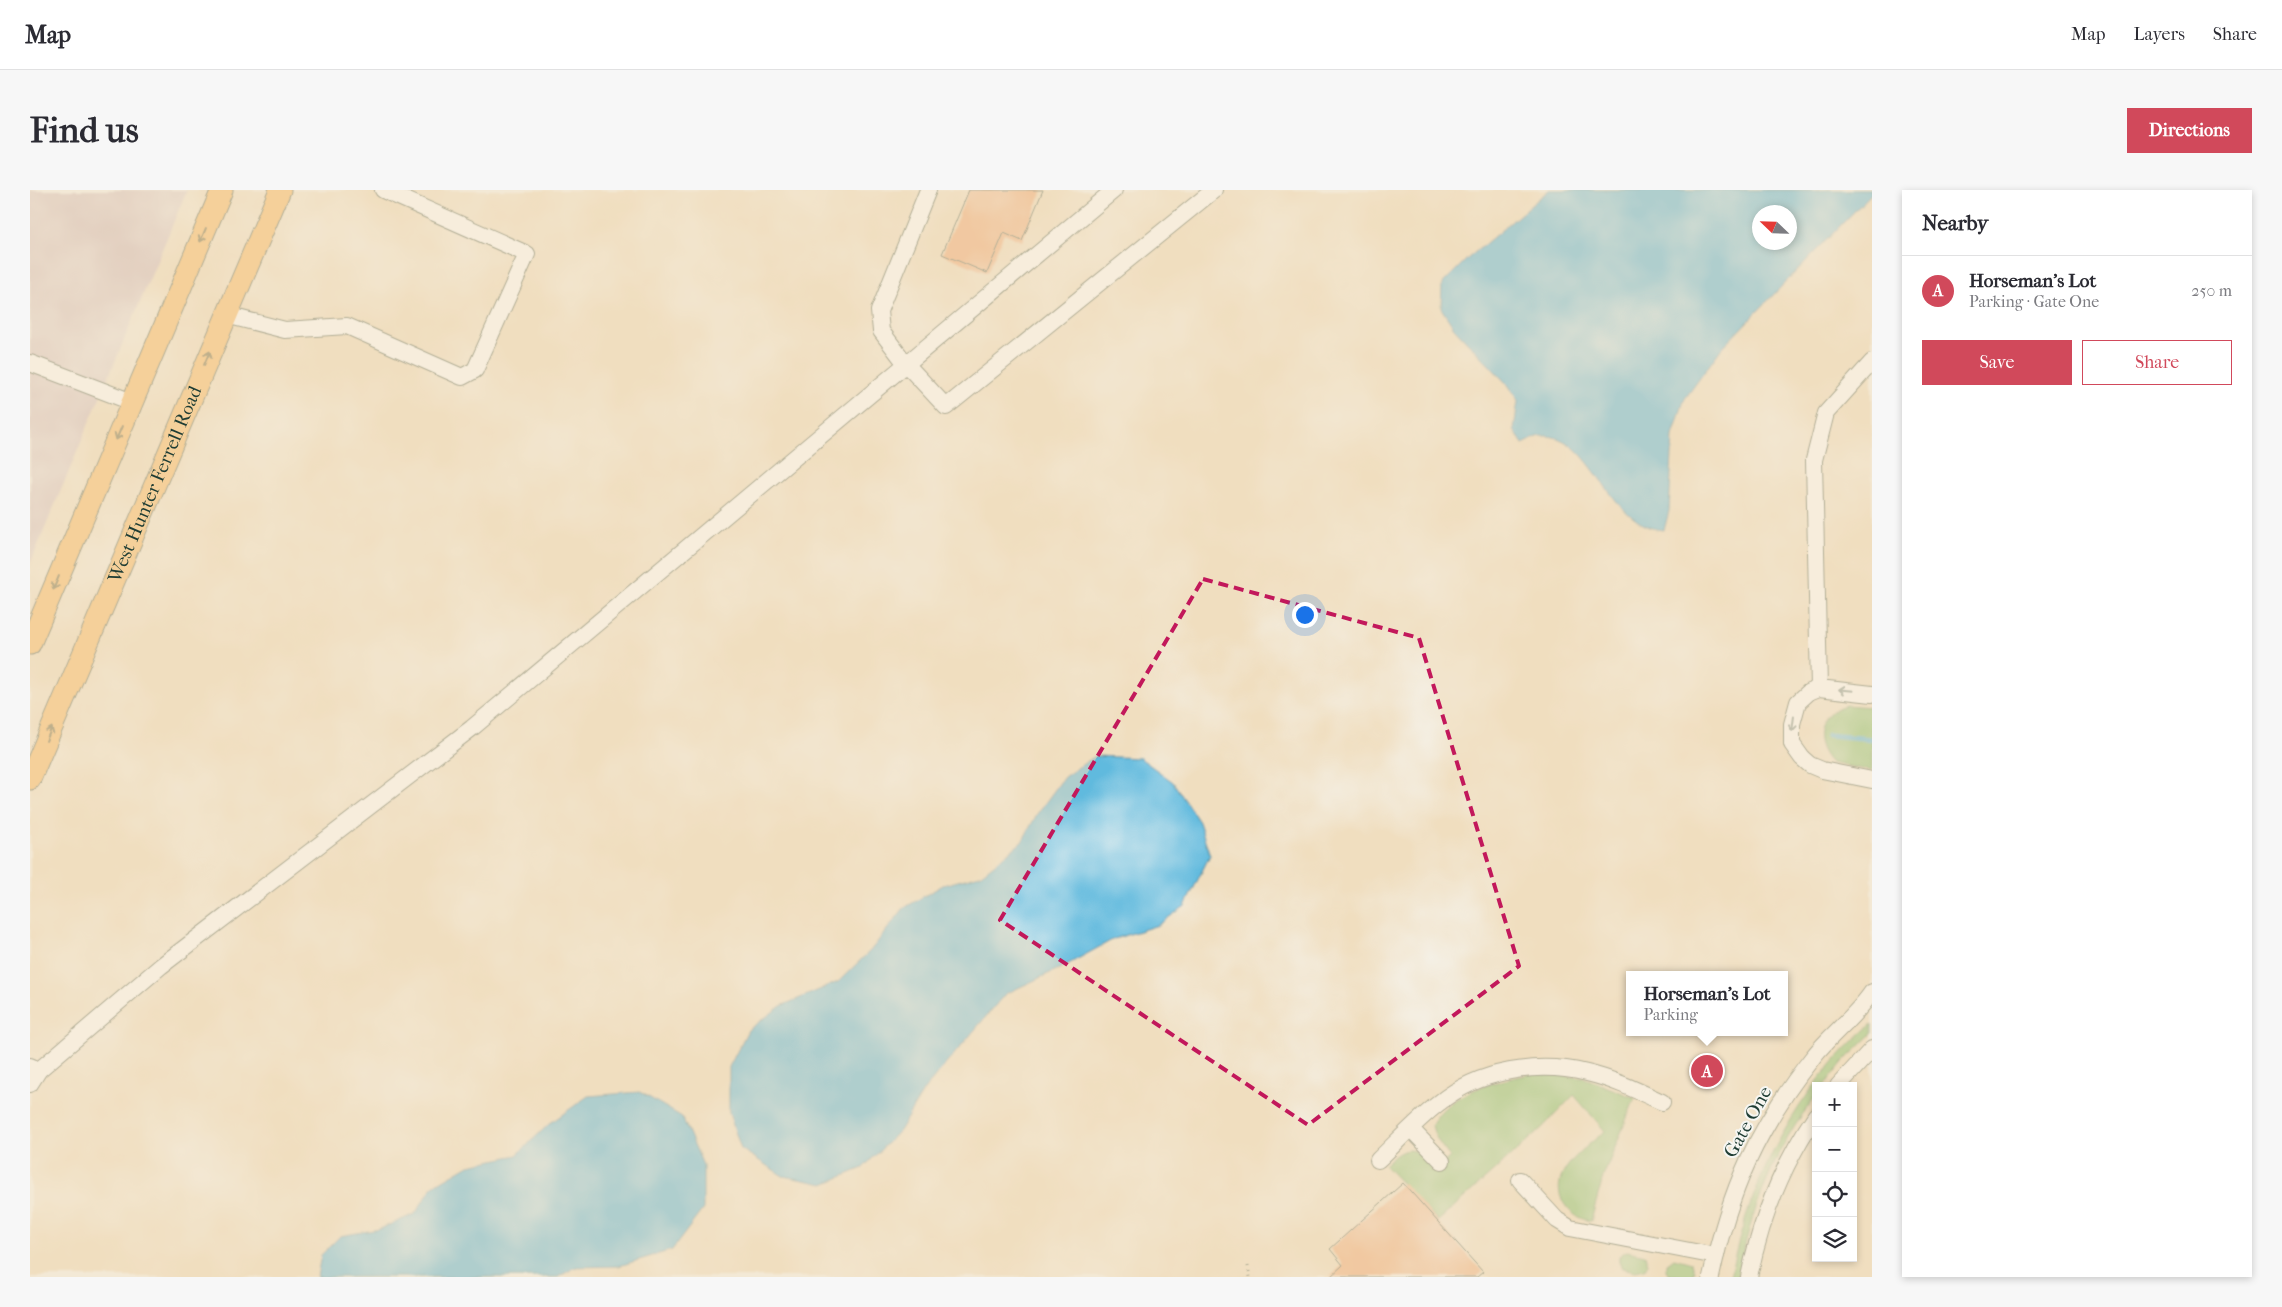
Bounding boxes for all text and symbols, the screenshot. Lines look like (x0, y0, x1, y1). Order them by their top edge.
text: Map (25, 21, 71, 49)
text: Map (2071, 24, 2105, 45)
text: Layers (2133, 24, 2185, 45)
text: Share (2213, 24, 2257, 45)
button: Directions (2127, 108, 2252, 153)
text: Find us (30, 110, 139, 151)
north arrow (1752, 205, 1797, 250)
text: Nearby (1922, 211, 1988, 235)
one-way arrow (197, 227, 207, 242)
text: Horseman's Lot (1969, 270, 2096, 292)
text: A (1933, 281, 1943, 300)
text: 250 m (2191, 281, 2232, 300)
text: Parking · Gate One (1969, 292, 2099, 311)
button: Save (1922, 340, 2072, 385)
button: Share (2082, 340, 2232, 385)
one-way arrow (203, 351, 213, 366)
street label: West Hunter Ferrell Road (103, 382, 207, 587)
one-way arrow (113, 425, 123, 440)
one-way arrow (50, 575, 59, 590)
your location (1292, 602, 1318, 628)
one-way arrow (1838, 685, 1854, 695)
one-way arrow (1788, 716, 1798, 732)
one-way arrow (45, 727, 54, 742)
popup (1626, 971, 1788, 1036)
text: Horseman's Lot (1643, 983, 1771, 1005)
text: Parking (1643, 1005, 1698, 1024)
pin: A (1691, 1052, 1723, 1090)
map controls (1812, 1082, 1857, 1262)
button: + (1812, 1082, 1857, 1127)
street label: Gate One (1720, 1083, 1776, 1161)
button: − (1812, 1127, 1857, 1172)
button: locate (1812, 1172, 1857, 1217)
button: layers (1812, 1217, 1857, 1262)

